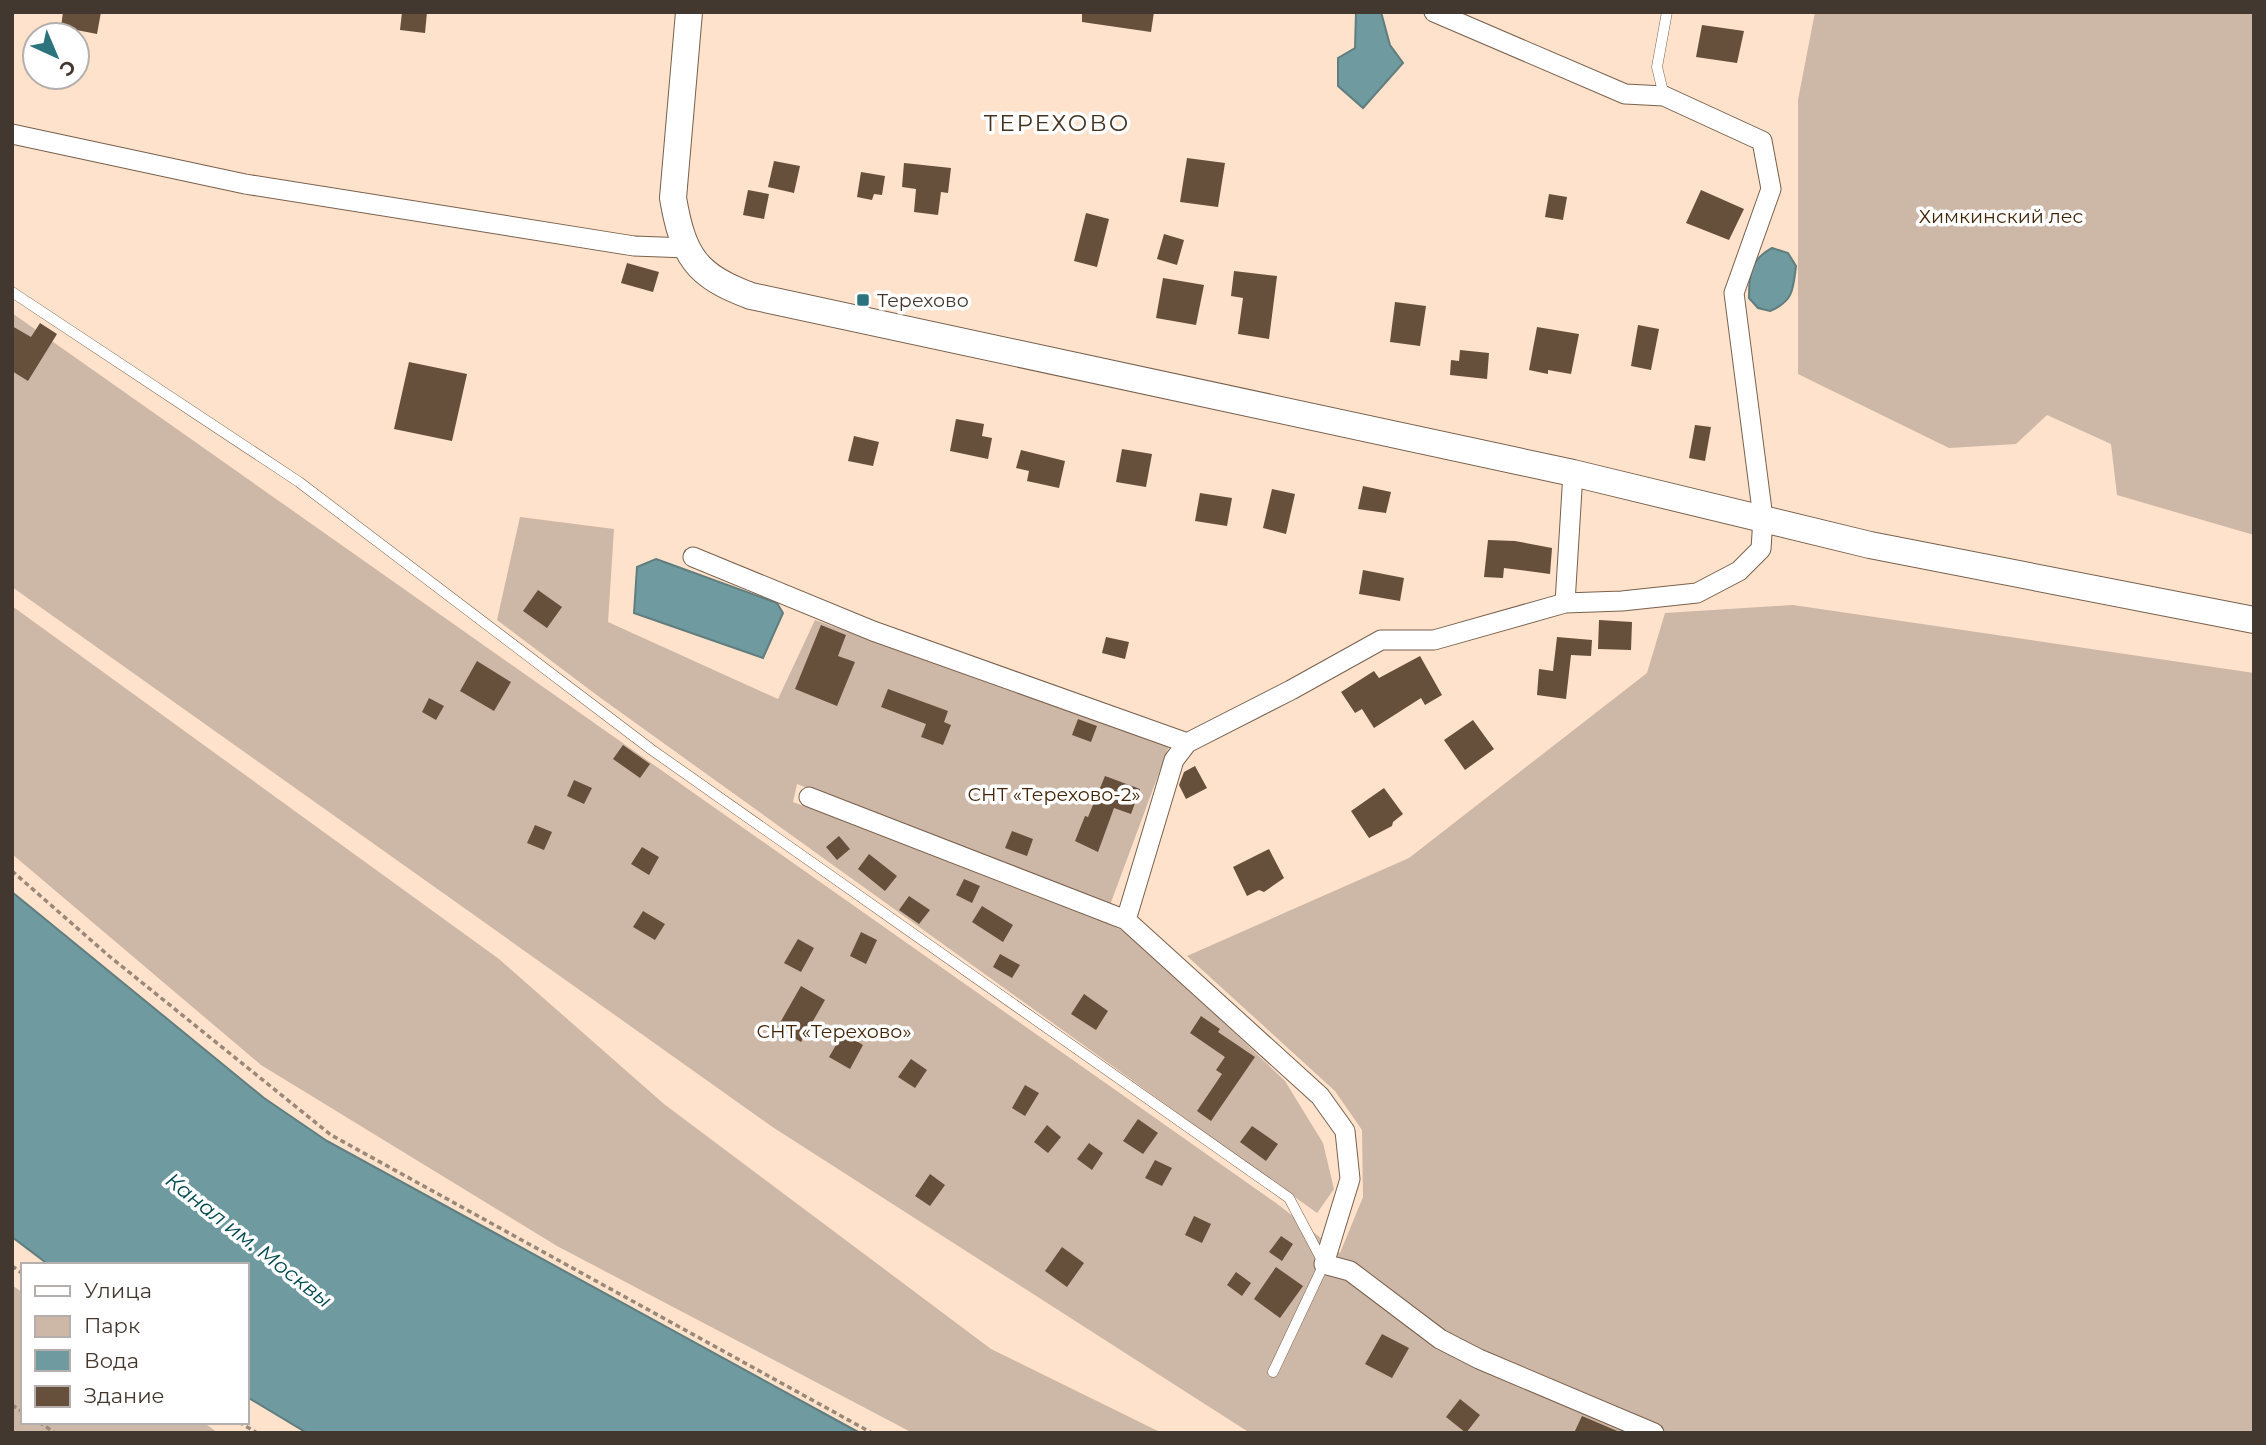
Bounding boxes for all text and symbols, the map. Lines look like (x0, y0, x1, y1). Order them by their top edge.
north arrow (21, 21, 91, 91)
text: С (54, 55, 80, 81)
district label: ТЕРЕХОВО (984, 109, 1130, 137)
park label: Химкинский лес (1919, 205, 2084, 228)
place label: Терехово (877, 289, 969, 312)
marker: Терехово (855, 292, 871, 308)
park label: СНТ «Терехово-2» (967, 783, 1141, 806)
park label: СНТ «Терехово» (757, 1020, 912, 1043)
water label: Канал им. Москвы (161, 1167, 337, 1313)
legend (21, 1263, 248, 1424)
text: Улица (84, 1278, 152, 1303)
text: Парк (84, 1313, 140, 1338)
text: Вода (84, 1348, 139, 1373)
text: Здание (84, 1383, 165, 1408)

